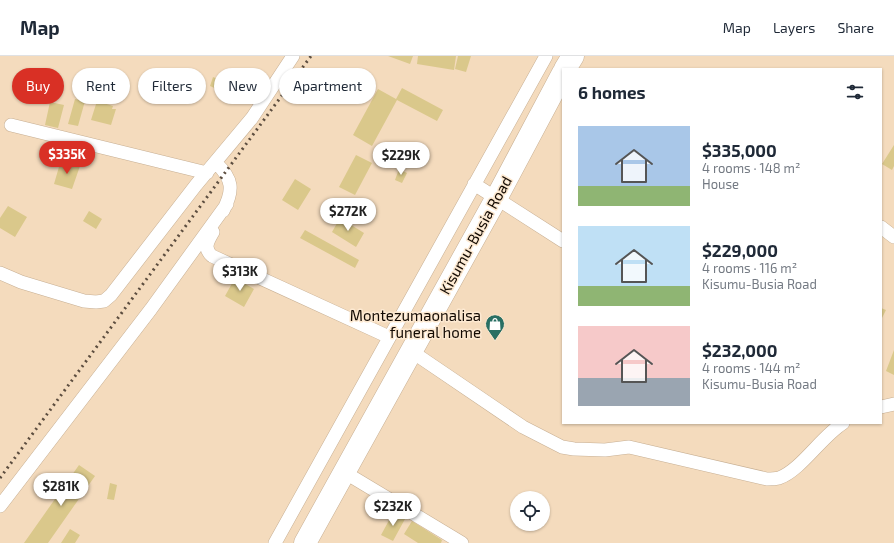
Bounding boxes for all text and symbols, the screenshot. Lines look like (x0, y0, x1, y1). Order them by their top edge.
text: Map (20, 16, 60, 39)
text: Map (723, 19, 751, 36)
text: Layers (773, 19, 815, 36)
text: Share (837, 19, 874, 36)
chip: Buy (12, 68, 64, 104)
chip: Rent (72, 68, 130, 104)
chip: Filters (138, 68, 206, 104)
chip: New (214, 68, 271, 104)
chip: Apartment (279, 68, 376, 104)
icon: filters (844, 81, 866, 103)
text: 6 homes (578, 82, 646, 102)
text: $335,000 (702, 140, 777, 160)
pin: $335K (39, 141, 95, 175)
pin: $229K (373, 142, 429, 176)
icon: home (610, 142, 658, 190)
text: $335K (48, 146, 86, 162)
text: $229K (382, 147, 420, 163)
text: 4 rooms · 148 m² (702, 160, 800, 176)
street label: Kisumu-Busia Road (435, 173, 515, 297)
text: House (702, 176, 739, 192)
pin: $272K (320, 198, 376, 232)
text: $272K (329, 203, 367, 219)
text: $229,000 (702, 240, 778, 260)
icon: home (610, 242, 658, 290)
pin: $313K (212, 258, 268, 292)
text: 4 rooms · 116 m² (702, 260, 797, 276)
text: $313K (222, 263, 258, 279)
text: Kisumu-Busia Road (702, 276, 817, 292)
place label: Montezumaonalisa funeral home (350, 306, 481, 341)
shop icon: Montezumaonalisa funeral home (484, 313, 506, 341)
text: $232,000 (702, 340, 778, 360)
icon: home (610, 342, 658, 390)
text: 4 rooms · 144 m² (702, 360, 800, 376)
text: Kisumu-Busia Road (702, 376, 817, 392)
pin: $281K (33, 473, 89, 507)
text: $281K (42, 478, 80, 494)
map controls (510, 491, 550, 531)
button: locate (510, 491, 550, 531)
pin: $232K (365, 493, 421, 527)
text: $232K (374, 498, 412, 514)

